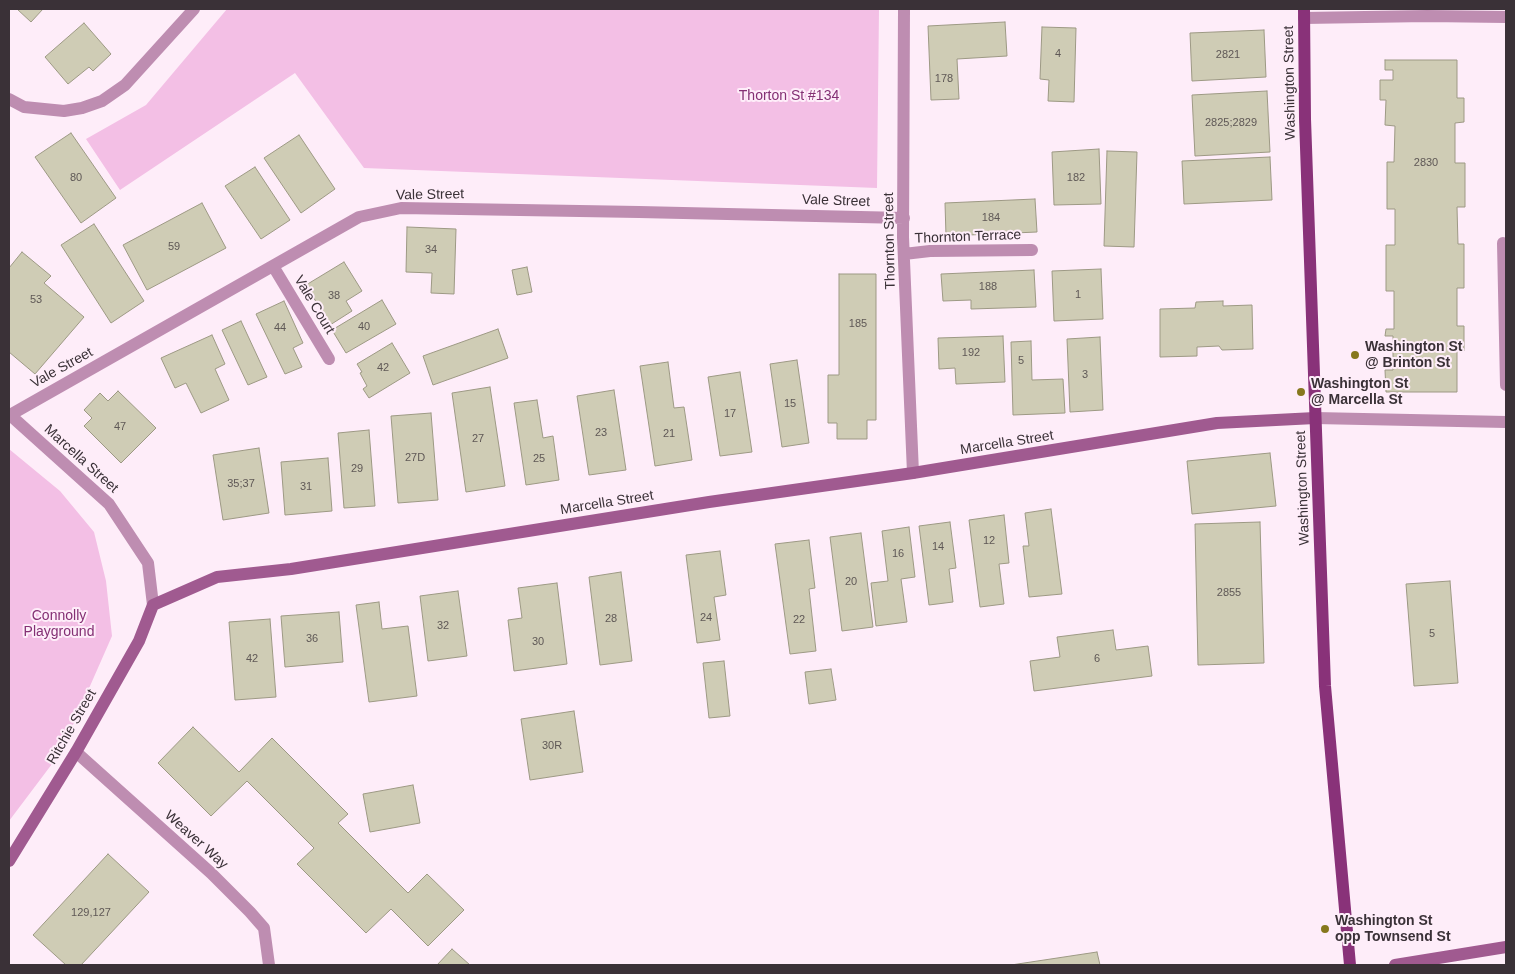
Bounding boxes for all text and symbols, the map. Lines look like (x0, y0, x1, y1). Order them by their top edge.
street label: Washington Street (1281, 26, 1299, 140)
house number: 4 (1055, 47, 1061, 61)
house number: 2821 (1216, 48, 1240, 62)
house number: 178 (935, 72, 953, 86)
park label: Thorton St #134 (739, 88, 839, 104)
house number: 2825;2829 (1205, 116, 1257, 130)
house number: 2830 (1414, 156, 1438, 170)
house number: 80 (70, 171, 82, 185)
house number: 182 (1067, 171, 1085, 185)
street label: Vale Street (396, 186, 464, 204)
street label: Vale Street (802, 191, 870, 211)
street label: Thornton Street (881, 192, 899, 290)
house number: 184 (982, 211, 1000, 225)
street label: Thornton Terrace (914, 227, 1022, 247)
house number: 59 (168, 240, 180, 254)
house number: 34 (425, 243, 437, 257)
street label: Vale Court (290, 273, 338, 337)
house number: 188 (979, 280, 997, 294)
house number: 1 (1075, 288, 1081, 302)
house number: 38 (328, 289, 340, 303)
house number: 53 (30, 293, 42, 307)
house number: 185 (849, 317, 867, 331)
house number: 40 (358, 320, 370, 334)
house number: 44 (274, 321, 286, 335)
place label: Washington St @ Brinton St (1365, 339, 1462, 372)
street label: Vale Street (28, 344, 96, 392)
house number: 192 (962, 346, 980, 360)
marker: Washington St @ Brinton St (1349, 349, 1361, 361)
house number: 5 (1018, 354, 1024, 368)
house number: 42 (377, 361, 389, 375)
house number: 3 (1082, 368, 1088, 382)
place label: Washington St @ Marcella St (1311, 376, 1408, 408)
marker: Washington St @ Marcella St (1295, 386, 1307, 398)
house number: 15 (784, 397, 796, 411)
house number: 17 (724, 407, 736, 421)
house number: 47 (114, 420, 126, 434)
street label: Marcella Street (40, 421, 122, 497)
house number: 23 (595, 426, 607, 440)
house number: 21 (663, 427, 675, 441)
street label: Marcella Street (959, 427, 1055, 459)
street label: Washington Street (1293, 430, 1313, 546)
house number: 27 (472, 432, 484, 446)
house number: 27D (405, 451, 425, 465)
house number: 25 (533, 452, 545, 466)
house number: 29 (351, 462, 363, 476)
house number: 35;37 (227, 477, 255, 491)
house number: 31 (300, 480, 312, 494)
street label: Marcella Street (559, 487, 655, 519)
house number: 12 (983, 534, 995, 548)
house number: 14 (932, 540, 944, 554)
house number: 16 (892, 547, 904, 561)
house number: 20 (845, 575, 857, 589)
house number: 2855 (1217, 586, 1241, 600)
park label: Connolly Playground (24, 608, 94, 640)
house number: 24 (700, 611, 712, 625)
house number: 28 (605, 612, 617, 626)
house number: 22 (793, 613, 805, 627)
house number: 32 (437, 619, 449, 633)
house number: 5 (1429, 627, 1435, 641)
house number: 36 (306, 632, 318, 646)
house number: 30 (532, 635, 544, 649)
house number: 42 (246, 652, 258, 666)
house number: 6 (1094, 652, 1100, 666)
street label: Ritchie Street (44, 686, 100, 768)
house number: 30R (542, 739, 562, 753)
street label: Weaver Way (161, 807, 231, 873)
house number: 129,127 (71, 906, 111, 920)
place label: Washington St opp Townsend St (1335, 913, 1451, 946)
marker: Washington St opp Townsend St (1319, 923, 1331, 935)

